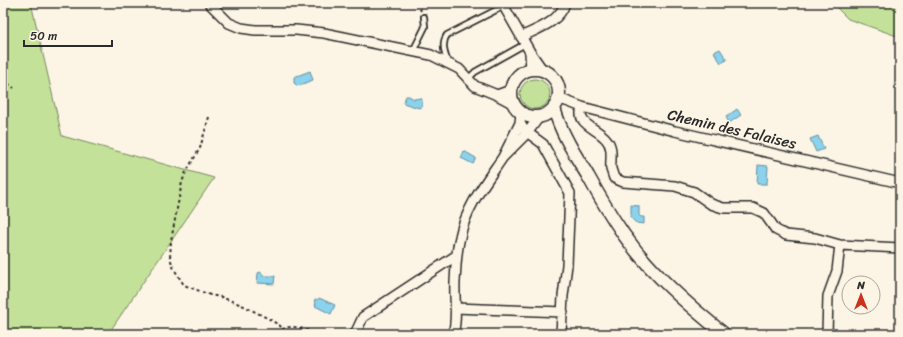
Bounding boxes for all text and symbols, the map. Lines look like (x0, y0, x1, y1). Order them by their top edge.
scale bar (24, 22, 112, 48)
text: 50 m (30, 25, 57, 47)
street label: Chemin des Falaises (665, 102, 799, 157)
north arrow (841, 275, 881, 315)
text: N (856, 276, 865, 295)

